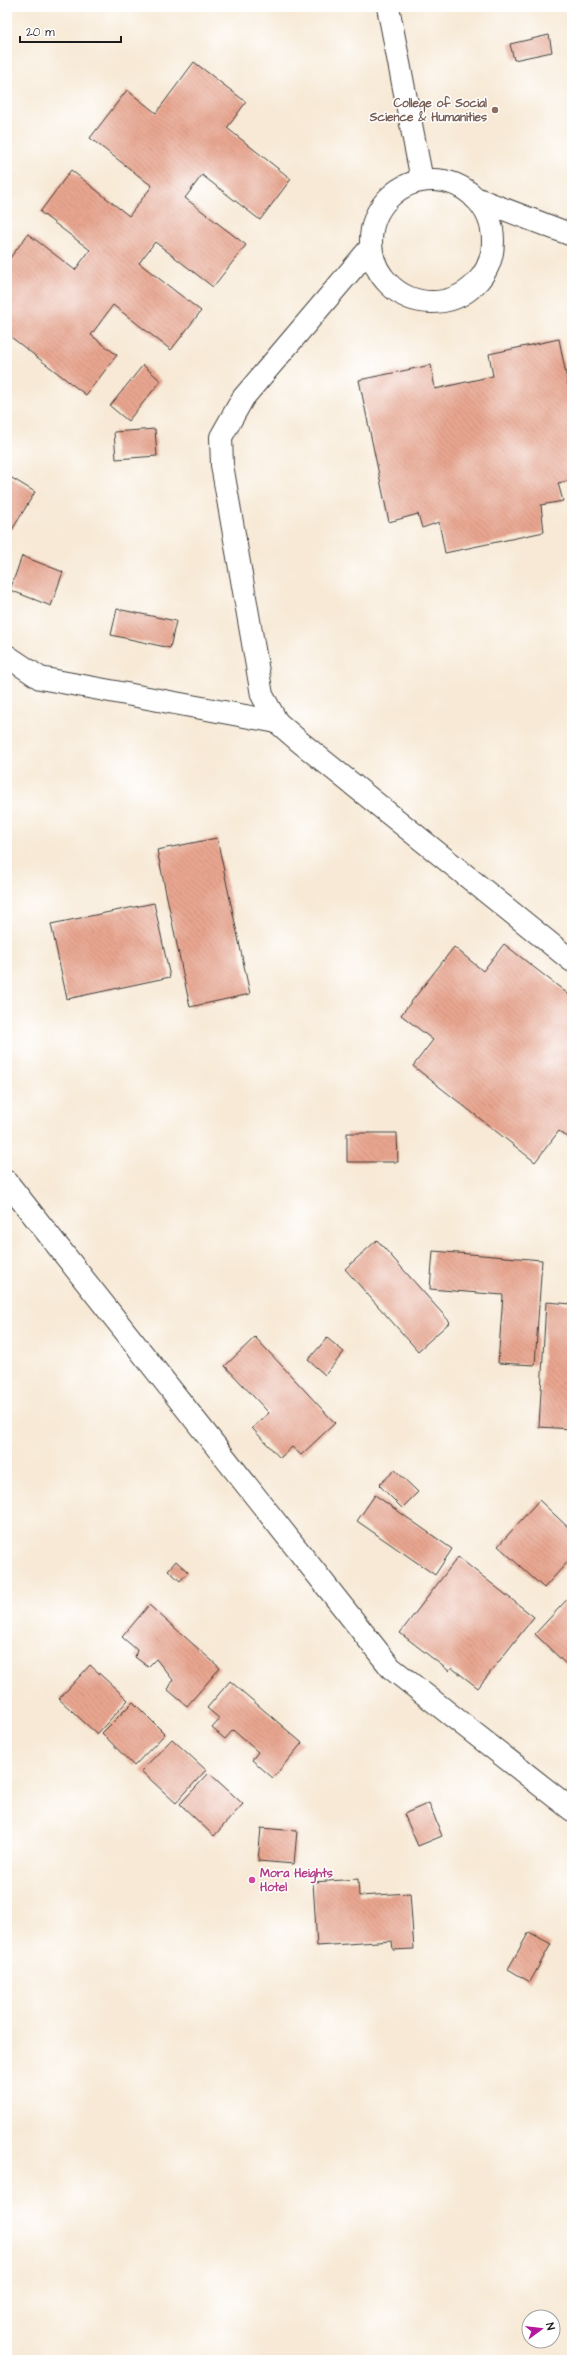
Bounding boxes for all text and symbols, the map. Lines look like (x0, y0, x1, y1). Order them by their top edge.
scale bar (20, 18, 121, 44)
text: 20 m (26, 24, 55, 41)
place label: College of Social Science & Humanities (369, 95, 487, 126)
marker: College of Social Science & Humanities (490, 105, 500, 115)
place label: Mora Heights Hotel (260, 1865, 333, 1896)
marker: Mora Heights Hotel (247, 1875, 257, 1885)
north arrow (521, 2309, 561, 2349)
text: N (542, 2321, 558, 2332)

